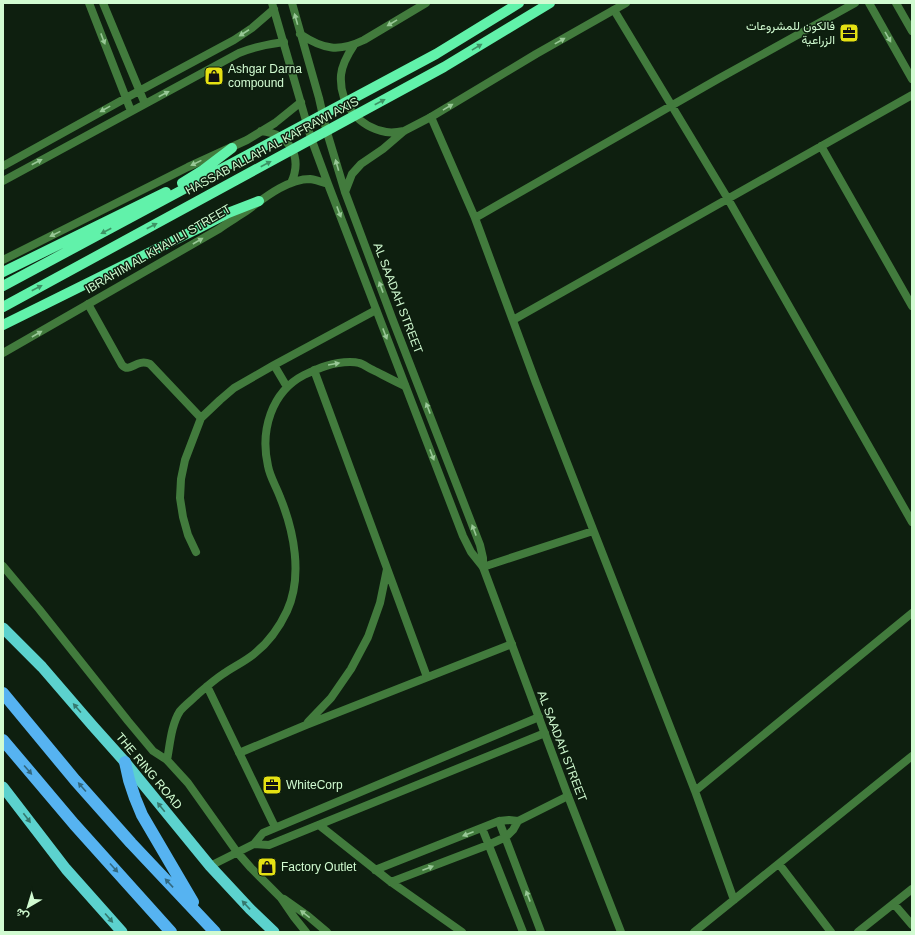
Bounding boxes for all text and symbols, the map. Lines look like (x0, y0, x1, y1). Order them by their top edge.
one-way arrow (293, 12, 299, 24)
place label: فالكون للمشروعات الزراعية (746, 19, 835, 48)
one-way arrow (386, 20, 398, 27)
office icon: فالكون للمشروعات الزراعية (838, 22, 860, 44)
one-way arrow (238, 30, 249, 37)
one-way arrow (885, 31, 892, 43)
one-way arrow (101, 34, 107, 46)
one-way arrow (554, 37, 566, 44)
one-way arrow (471, 44, 483, 51)
place label: Ashgar Darna compound (228, 62, 302, 90)
shop icon: Ashgar Darna compound (203, 65, 225, 87)
one-way arrow (158, 90, 170, 97)
street label: HASSAB ALLAH AL KAFRAWI AXIS (183, 94, 361, 198)
one-way arrow (374, 99, 386, 105)
one-way arrow (443, 103, 453, 111)
one-way arrow (99, 106, 111, 113)
one-way arrow (31, 159, 43, 166)
one-way arrow (334, 159, 340, 171)
one-way arrow (191, 160, 202, 166)
one-way arrow (260, 161, 272, 167)
street label: IBRAHIM AL KHALILI STREET (83, 201, 234, 296)
one-way arrow (337, 207, 343, 219)
one-way arrow (146, 223, 157, 229)
one-way arrow (100, 228, 112, 234)
one-way arrow (50, 231, 61, 237)
one-way arrow (192, 237, 204, 244)
street label: AL SAADAH STREET (370, 241, 426, 356)
one-way arrow (377, 281, 383, 293)
one-way arrow (31, 285, 43, 291)
one-way arrow (383, 328, 389, 340)
one-way arrow (31, 330, 43, 337)
one-way arrow (328, 360, 341, 366)
one-way arrow (424, 402, 430, 414)
one-way arrow (429, 450, 435, 462)
one-way arrow (471, 523, 477, 535)
street label: AL SAADAH STREET (534, 689, 590, 804)
one-way arrow (73, 702, 82, 713)
street label: THE RING ROAD (113, 730, 185, 812)
one-way arrow (24, 764, 33, 775)
office icon: WhiteCorp (261, 774, 283, 796)
place label: WhiteCorp (286, 778, 343, 792)
one-way arrow (77, 782, 86, 792)
one-way arrow (157, 802, 166, 812)
one-way arrow (22, 812, 31, 823)
one-way arrow (461, 831, 473, 837)
shop icon: Factory Outlet (256, 856, 278, 878)
place label: Factory Outlet (281, 860, 357, 874)
one-way arrow (109, 863, 118, 873)
one-way arrow (422, 865, 434, 871)
one-way arrow (164, 878, 174, 888)
north arrow (8, 887, 48, 927)
one-way arrow (524, 889, 530, 901)
one-way arrow (241, 900, 251, 910)
text: ش (13, 905, 31, 924)
one-way arrow (300, 910, 310, 918)
one-way arrow (104, 914, 113, 923)

